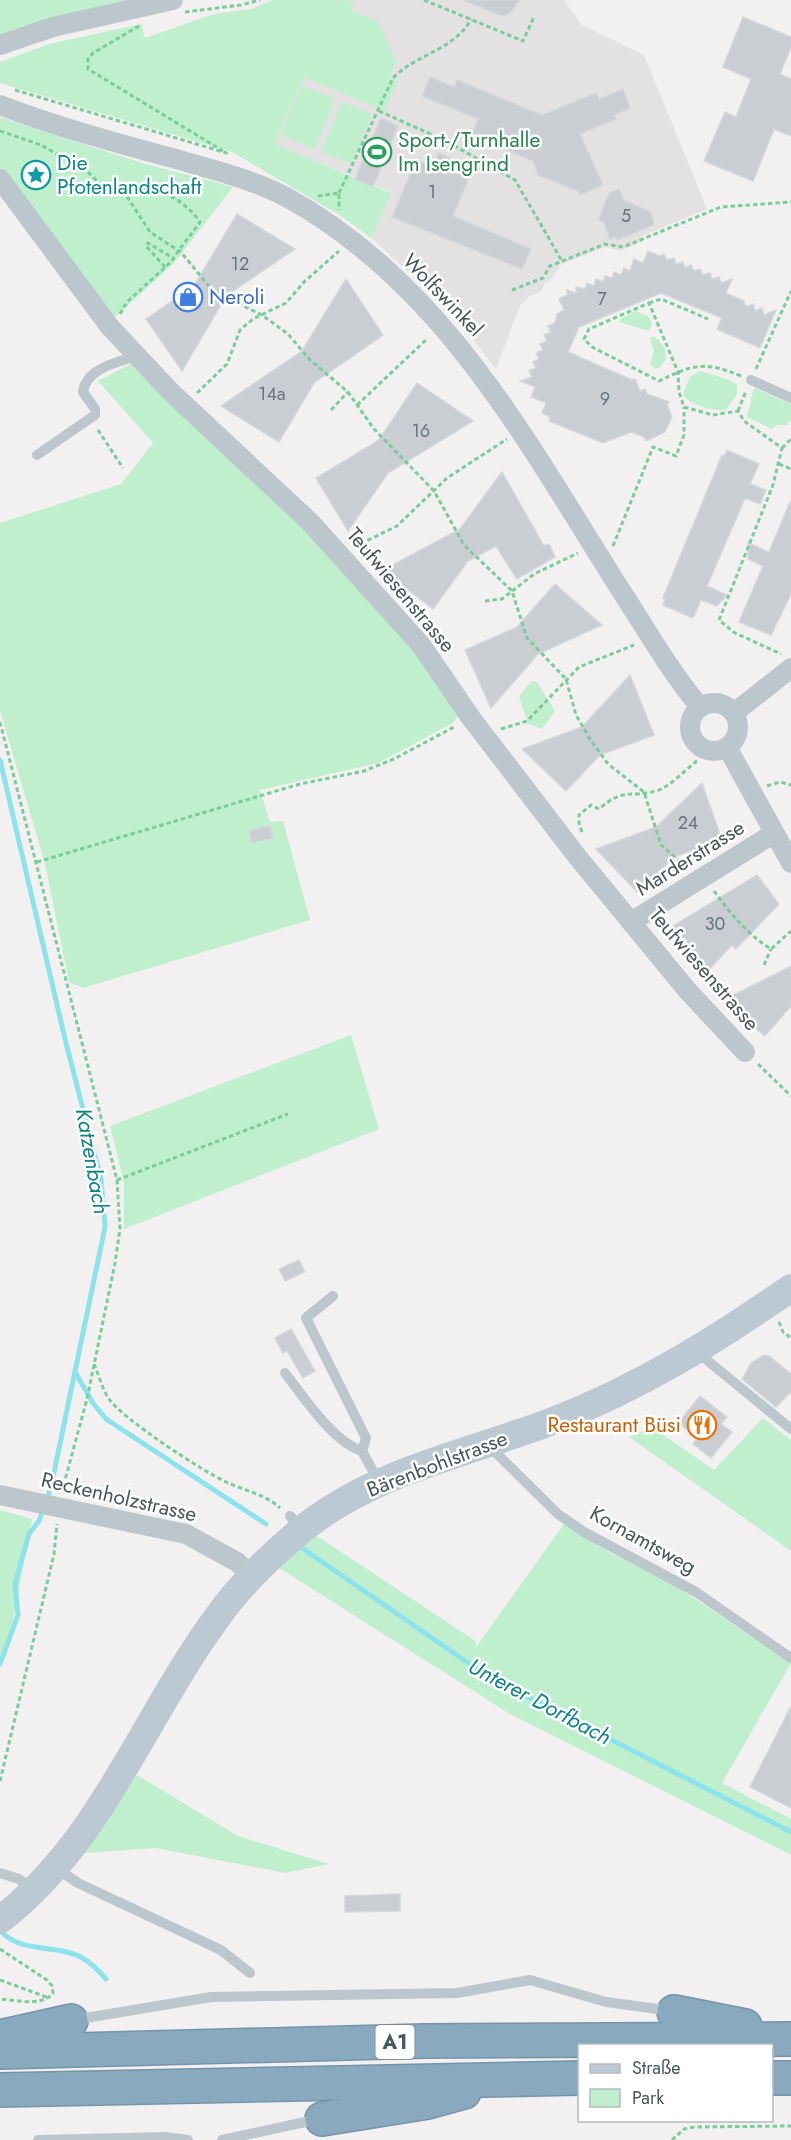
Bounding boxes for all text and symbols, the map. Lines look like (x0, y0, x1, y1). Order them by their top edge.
place label: Sport-/Turnhalle Im Isengrind (398, 125, 540, 179)
sports icon: Sport-/Turnhalle Im Isengrind (361, 136, 393, 168)
place label: Die Pfotenlandschaft (57, 148, 201, 202)
place icon: Die Pfotenlandschaft (20, 159, 52, 191)
house number: 1 (428, 179, 436, 205)
house number: 5 (621, 203, 631, 229)
street label: Wolfswinkel (396, 247, 490, 343)
house number: 12 (231, 251, 249, 277)
shop icon: Neroli (172, 281, 204, 313)
place label: Neroli (209, 282, 265, 312)
house number: 7 (597, 286, 607, 312)
house number: 14a (258, 381, 286, 407)
house number: 9 (600, 386, 610, 412)
house number: 16 (412, 418, 430, 444)
street label: Teufwiesenstrasse (340, 521, 462, 659)
house number: 24 (678, 810, 698, 836)
street label: Marderstrasse (630, 813, 750, 903)
street label: Teufwiesenstrasse (642, 901, 766, 1037)
house number: 30 (705, 911, 726, 937)
water label: Katzenbach (68, 1106, 118, 1216)
restaurant icon: Restaurant Büsi (686, 1409, 718, 1441)
place label: Restaurant Büsi (547, 1410, 681, 1440)
street label: Bärenbohlstrasse (362, 1423, 512, 1505)
street label: Reckenholzstrasse (38, 1465, 200, 1530)
street label: Kornamtsweg (584, 1498, 702, 1582)
water label: Unterer Dorfbach (463, 1650, 617, 1752)
road number: A1 (376, 2025, 414, 2059)
legend (578, 2044, 773, 2122)
text: Straße (632, 2055, 680, 2081)
text: Park (632, 2085, 664, 2111)

